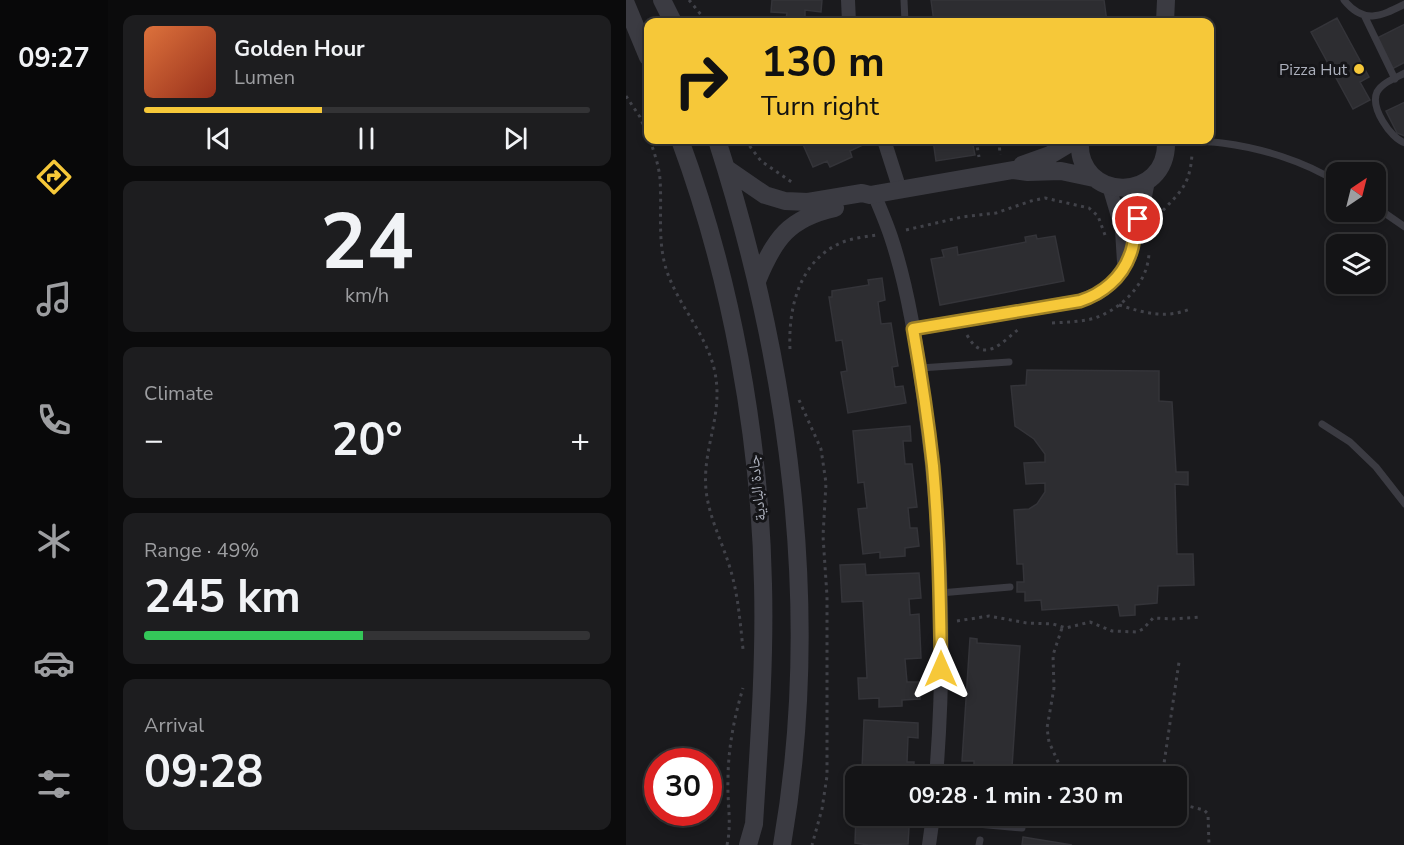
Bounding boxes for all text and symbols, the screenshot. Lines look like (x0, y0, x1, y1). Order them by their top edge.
text: Golden Hour (234, 34, 365, 64)
text: 130 m (761, 34, 885, 91)
text: 09:27 (18, 40, 90, 77)
icon: right (662, 42, 740, 120)
place label: Pizza Hut (1279, 59, 1347, 81)
marker: Pizza Hut (1352, 62, 1366, 76)
text: Lumen (234, 64, 295, 91)
text: Turn right (761, 88, 879, 125)
icon: previous (202, 122, 235, 155)
icon: pause (350, 122, 383, 155)
icon: next (499, 122, 532, 155)
icon: directions (33, 156, 75, 198)
north arrow (1326, 162, 1386, 222)
map controls (1326, 162, 1386, 294)
text: 24 (320, 189, 414, 296)
pin (1112, 193, 1163, 244)
icon: arrive (1121, 202, 1154, 235)
button: layers (1326, 234, 1386, 294)
icon: music (33, 278, 75, 320)
text: km/h (345, 282, 389, 309)
text: Climate (144, 380, 213, 407)
icon: phone (33, 399, 75, 441)
text: 20° (331, 410, 403, 471)
text: − (144, 418, 164, 463)
text: + (570, 418, 590, 463)
street label: جادة البادية (743, 454, 771, 522)
icon: climate (33, 520, 75, 562)
text: Range · 49% (144, 537, 259, 564)
text: 245 km (144, 567, 301, 628)
position arrow (909, 637, 973, 701)
icon: car (33, 642, 75, 684)
text: Arrival (144, 712, 204, 739)
text: 09:28 (144, 742, 263, 803)
speed limit sign: 30 (644, 748, 722, 826)
icon: filters (33, 763, 75, 805)
text: 09:28 · 1 min · 230 m (909, 781, 1123, 811)

